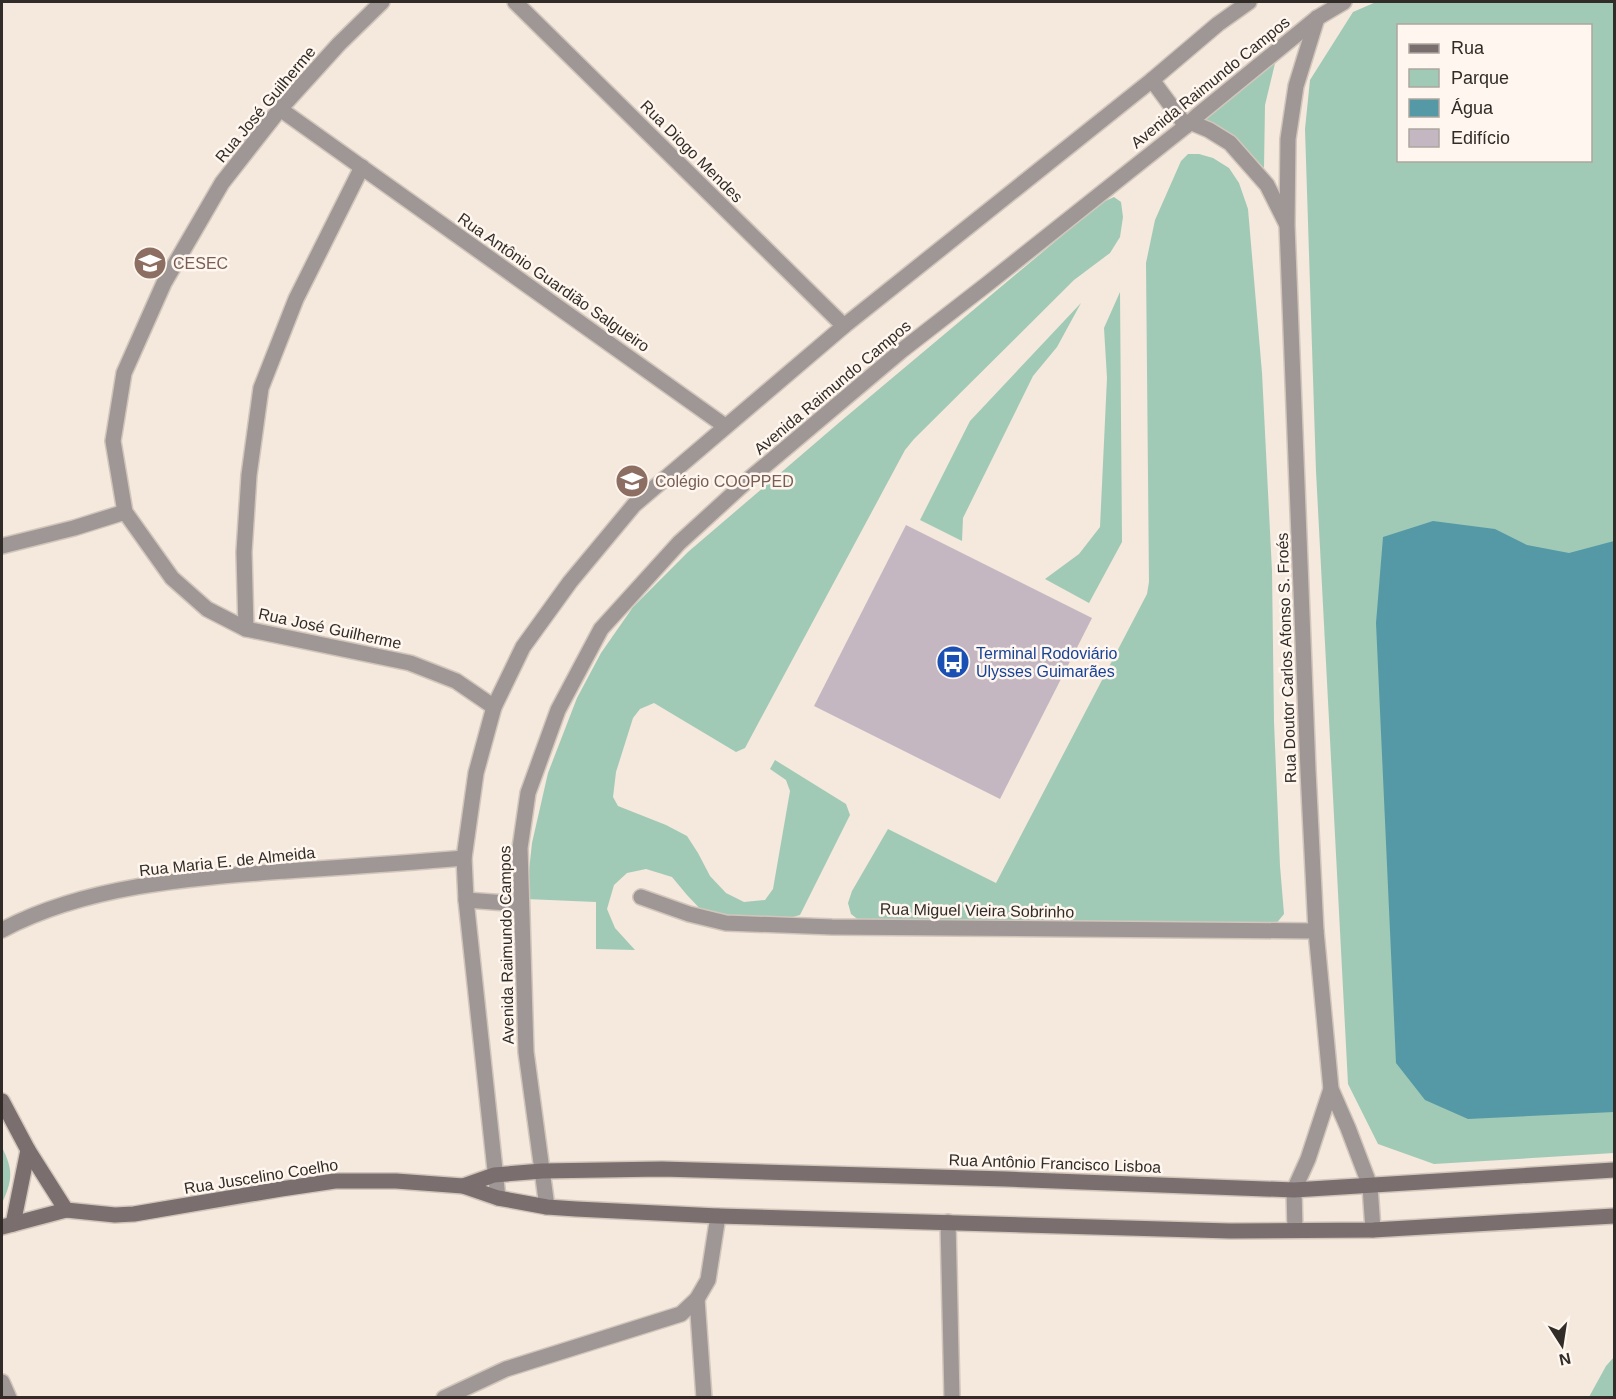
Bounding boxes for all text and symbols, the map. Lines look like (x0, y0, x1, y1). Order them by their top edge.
street label: Avenida Raimundo Campos (1128, 13, 1293, 152)
legend (1397, 24, 1592, 162)
text: Rua (1451, 38, 1485, 58)
street label: Rua José Guilherme (212, 43, 319, 166)
text: Parque (1451, 68, 1509, 88)
street label: Rua Diogo Mendes (637, 97, 746, 206)
text: Água (1451, 98, 1494, 118)
text: Edifício (1451, 128, 1510, 148)
street label: Rua Antônio Guardião Salgueiro (455, 210, 653, 355)
school or university icon: CESEC (132, 245, 168, 281)
place label: CESEC (173, 255, 228, 272)
street label: Avenida Raimundo Campos (751, 317, 914, 458)
school or university icon: Colégio COOPPED (614, 463, 650, 499)
place label: Colégio COOPPED (655, 473, 794, 490)
street label: Rua Doutor Carlos Afonso S. Froés (1274, 532, 1299, 784)
street label: Rua José Guilherme (257, 605, 403, 652)
bus stop icon: Terminal Rodoviário Ulysses Guimarães (935, 644, 971, 680)
place label: Terminal Rodoviário Ulysses Guimarães (976, 645, 1117, 680)
street label: Rua Maria E. de Almeida (138, 844, 316, 879)
street label: Avenida Raimundo Campos (496, 845, 517, 1045)
street label: Rua Miguel Vieira Sobrinho (880, 900, 1074, 921)
street label: Rua Antônio Francisco Lisboa (948, 1151, 1162, 1176)
street label: Rua Juscelino Coelho (183, 1156, 339, 1197)
north arrow (1532, 1315, 1592, 1375)
text: N (1558, 1350, 1572, 1369)

